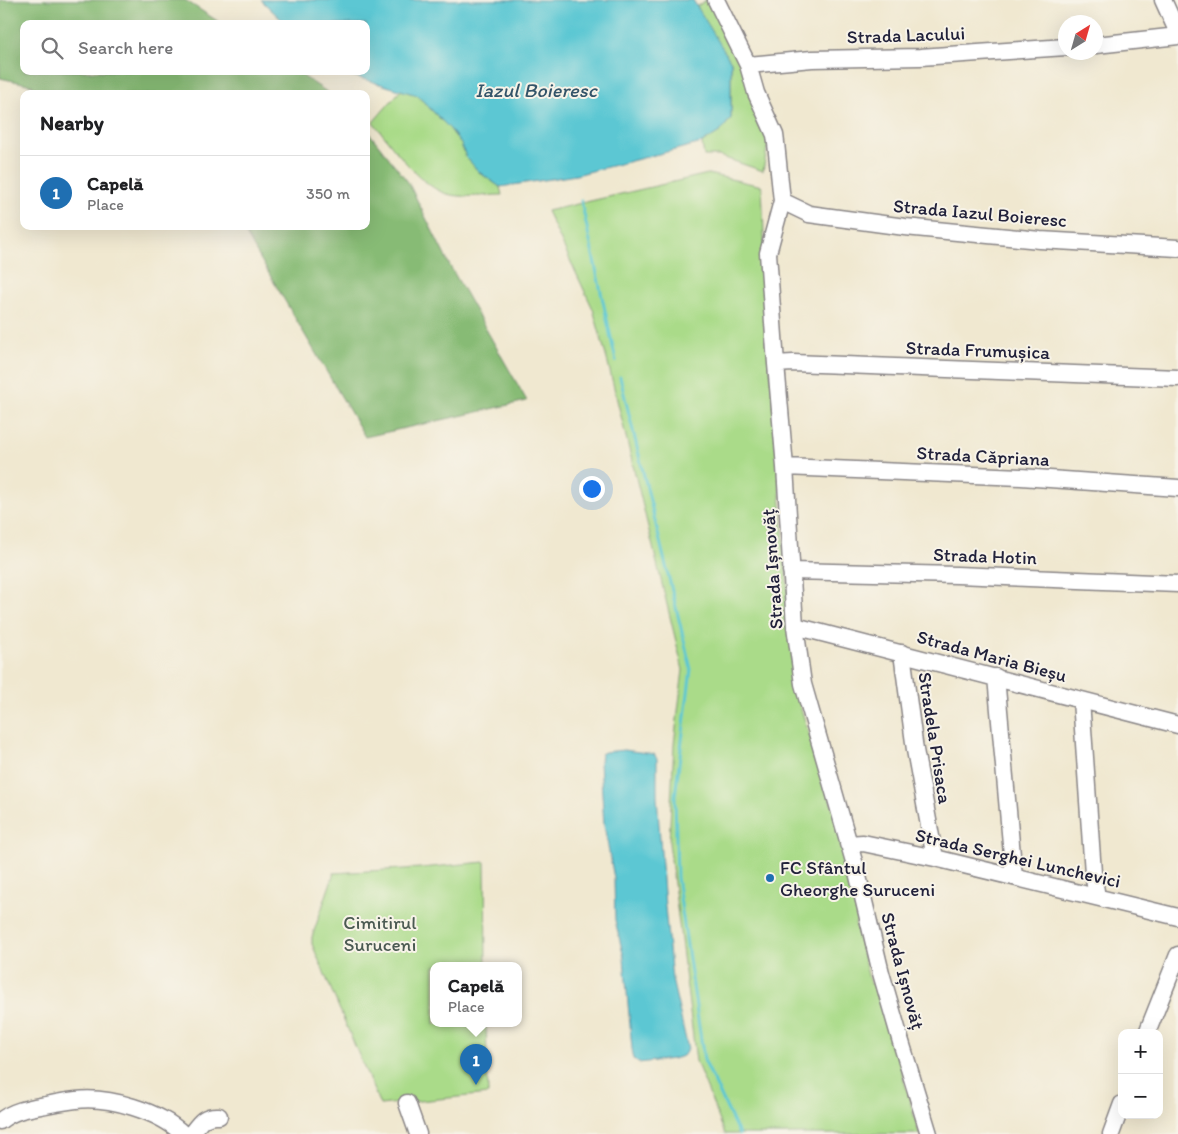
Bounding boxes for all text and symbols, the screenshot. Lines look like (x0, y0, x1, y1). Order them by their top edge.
north arrow (1058, 15, 1103, 60)
search box (20, 20, 370, 75)
street label: Strada Lacului (846, 21, 966, 49)
icon: search (38, 34, 66, 62)
text: Search here (78, 36, 173, 59)
water label: Iazul Boieresc (475, 78, 599, 102)
text: Nearby (40, 110, 104, 135)
text: Capelă (87, 172, 143, 195)
text: 1 (52, 184, 60, 203)
text: 350 m (306, 184, 350, 203)
street label: Strada Iazul Boieresc (892, 194, 1068, 232)
text: Place (87, 195, 124, 214)
street label: Strada Frumușica (905, 336, 1051, 364)
street label: Strada Căpriana (916, 441, 1050, 471)
your location (579, 476, 605, 502)
street label: Strada Ișnovăț (756, 508, 788, 630)
street label: Strada Hotin (933, 543, 1037, 569)
street label: Strada Maria Bieșu (914, 625, 1070, 687)
street label: Stradela Prisaca (913, 670, 957, 806)
street label: Strada Serghei Lunchevici (913, 823, 1123, 893)
place label: FC Sfântul Gheorghe Suruceni (780, 856, 935, 901)
marker: FC Sfântul Gheorghe Suruceni (764, 872, 776, 884)
street label: Strada Ișnovăț (876, 910, 930, 1032)
park label: Cimitirul Suruceni (343, 911, 417, 956)
popup (430, 962, 522, 1027)
text: Capelă (448, 974, 504, 997)
text: Place (448, 997, 485, 1016)
map controls (1118, 1029, 1163, 1119)
button: + (1118, 1029, 1163, 1074)
pin: 1 (460, 1044, 492, 1085)
button: − (1118, 1074, 1163, 1119)

